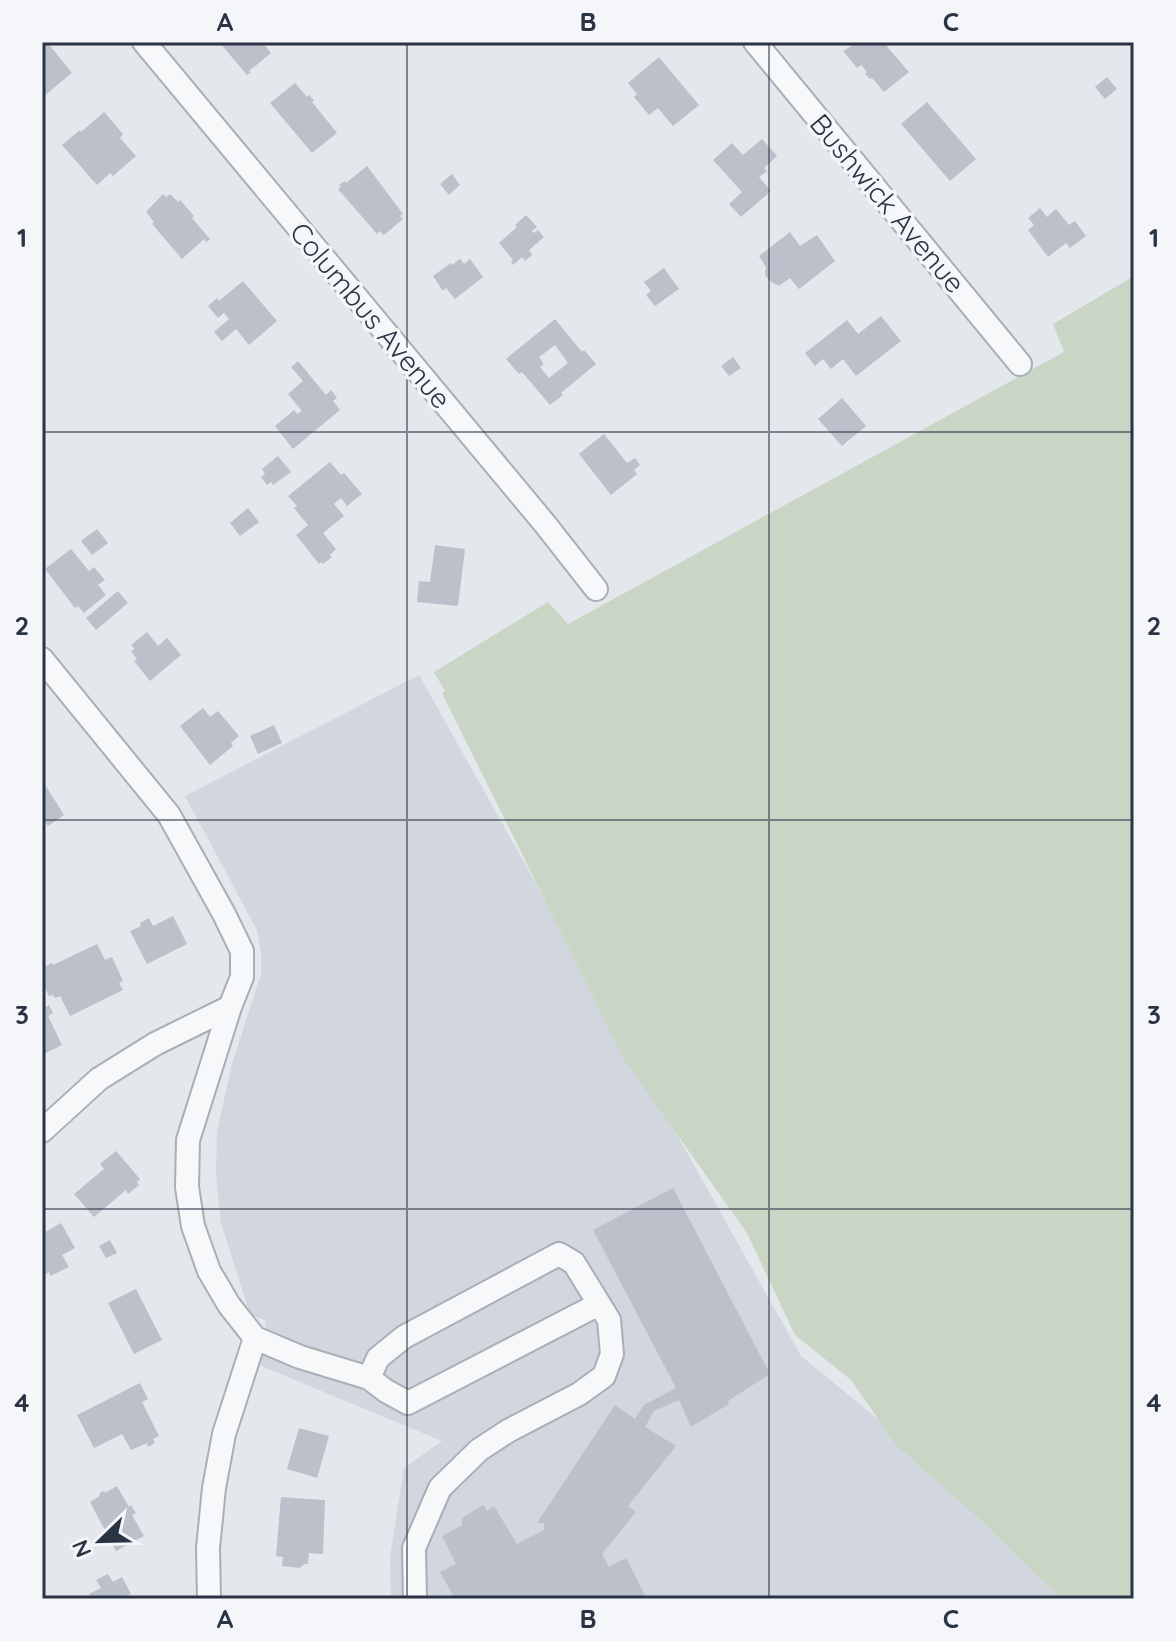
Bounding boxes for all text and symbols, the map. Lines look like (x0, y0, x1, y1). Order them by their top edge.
text: A (217, 5, 234, 38)
text: B (579, 5, 597, 38)
text: C (943, 5, 959, 38)
street label: Bushwick Avenue (803, 106, 973, 300)
street label: Columbus Avenue (283, 215, 459, 415)
text: 1 (17, 221, 27, 254)
text: 1 (1149, 221, 1159, 254)
text: 2 (15, 609, 29, 642)
text: 2 (1147, 609, 1161, 642)
text: 3 (15, 998, 29, 1031)
text: 3 (1147, 998, 1161, 1031)
text: 4 (14, 1386, 30, 1419)
text: 4 (1146, 1386, 1162, 1419)
north arrow (60, 1501, 140, 1581)
text: N (66, 1536, 98, 1562)
text: A (217, 1602, 234, 1635)
text: B (579, 1602, 597, 1635)
text: C (943, 1602, 959, 1635)

